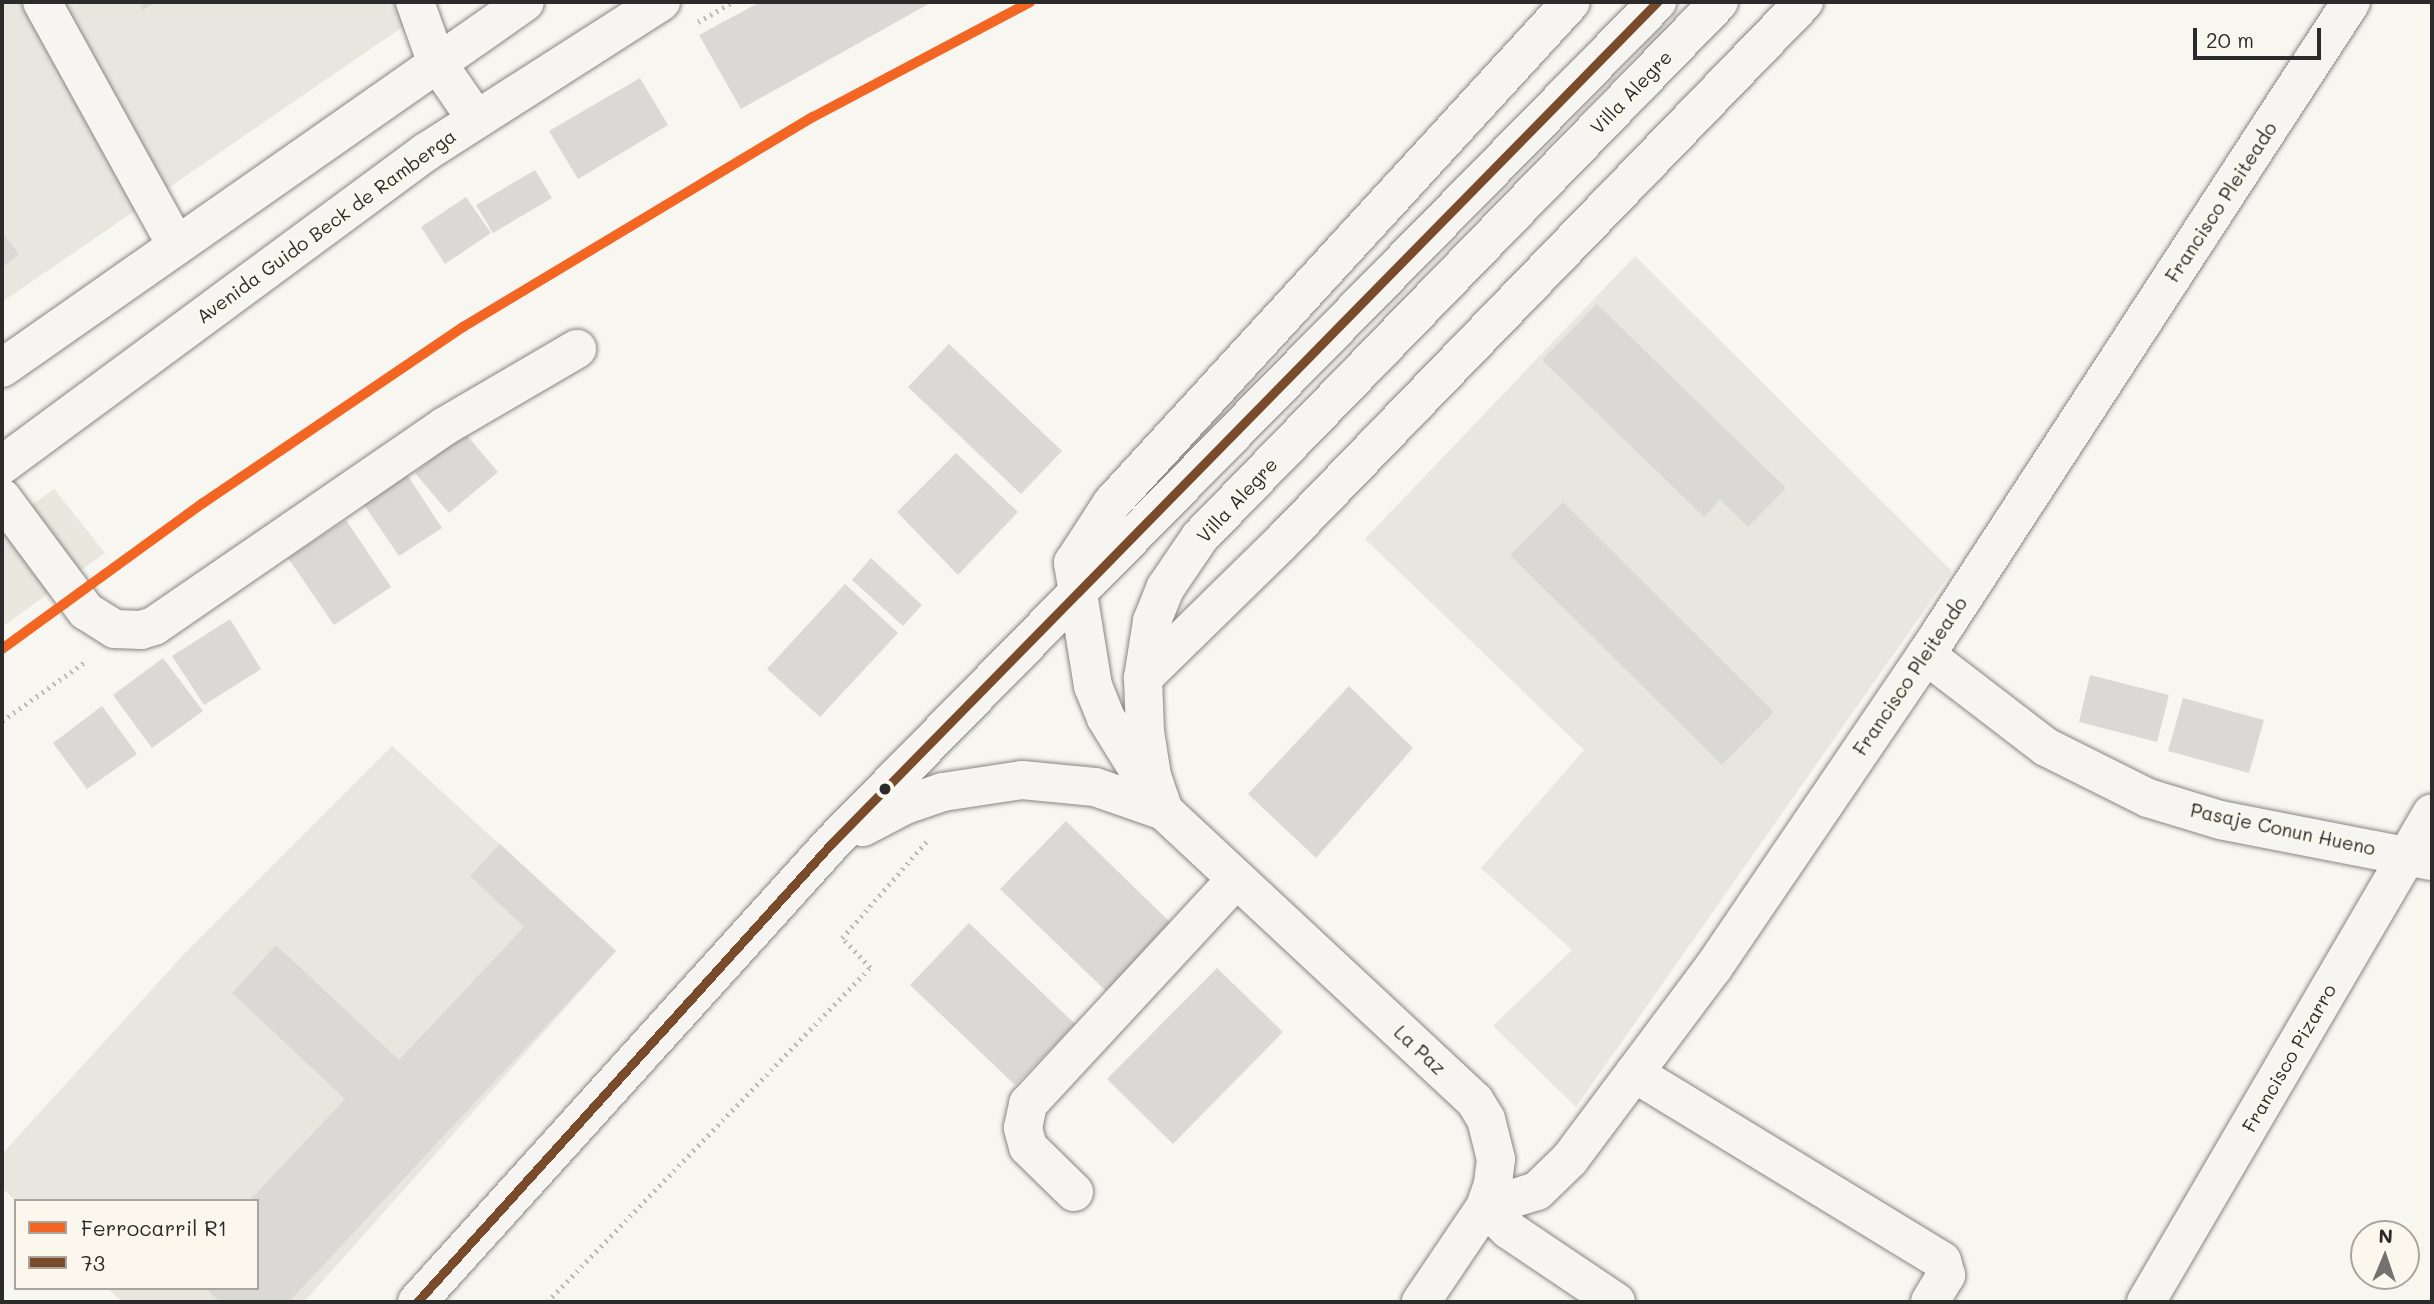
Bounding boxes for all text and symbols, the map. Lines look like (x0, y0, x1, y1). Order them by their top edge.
scale bar (2196, 14, 2324, 58)
text: 20 m (2206, 26, 2254, 53)
street label: Villa Alegre (1585, 45, 1677, 139)
street label: Francisco Pleiteado (2161, 118, 2281, 286)
street label: Avenida Guido Beck de Ramberga (192, 124, 460, 328)
street label: Villa Alegre (1192, 453, 1282, 547)
street label: Francisco Pleiteado (1848, 592, 1972, 760)
unlabelled marker (878, 782, 892, 796)
street label: Pasaje Conun Hueno (2188, 798, 2378, 860)
street label: Francisco Pizarro (2237, 980, 2341, 1136)
street label: La Paz (1390, 1021, 1450, 1079)
legend (14, 1199, 259, 1290)
text: Ferrocarril R1 (81, 1214, 227, 1241)
north arrow (2350, 1220, 2420, 1290)
text: N (2378, 1223, 2393, 1248)
text: 73 (81, 1249, 105, 1276)

